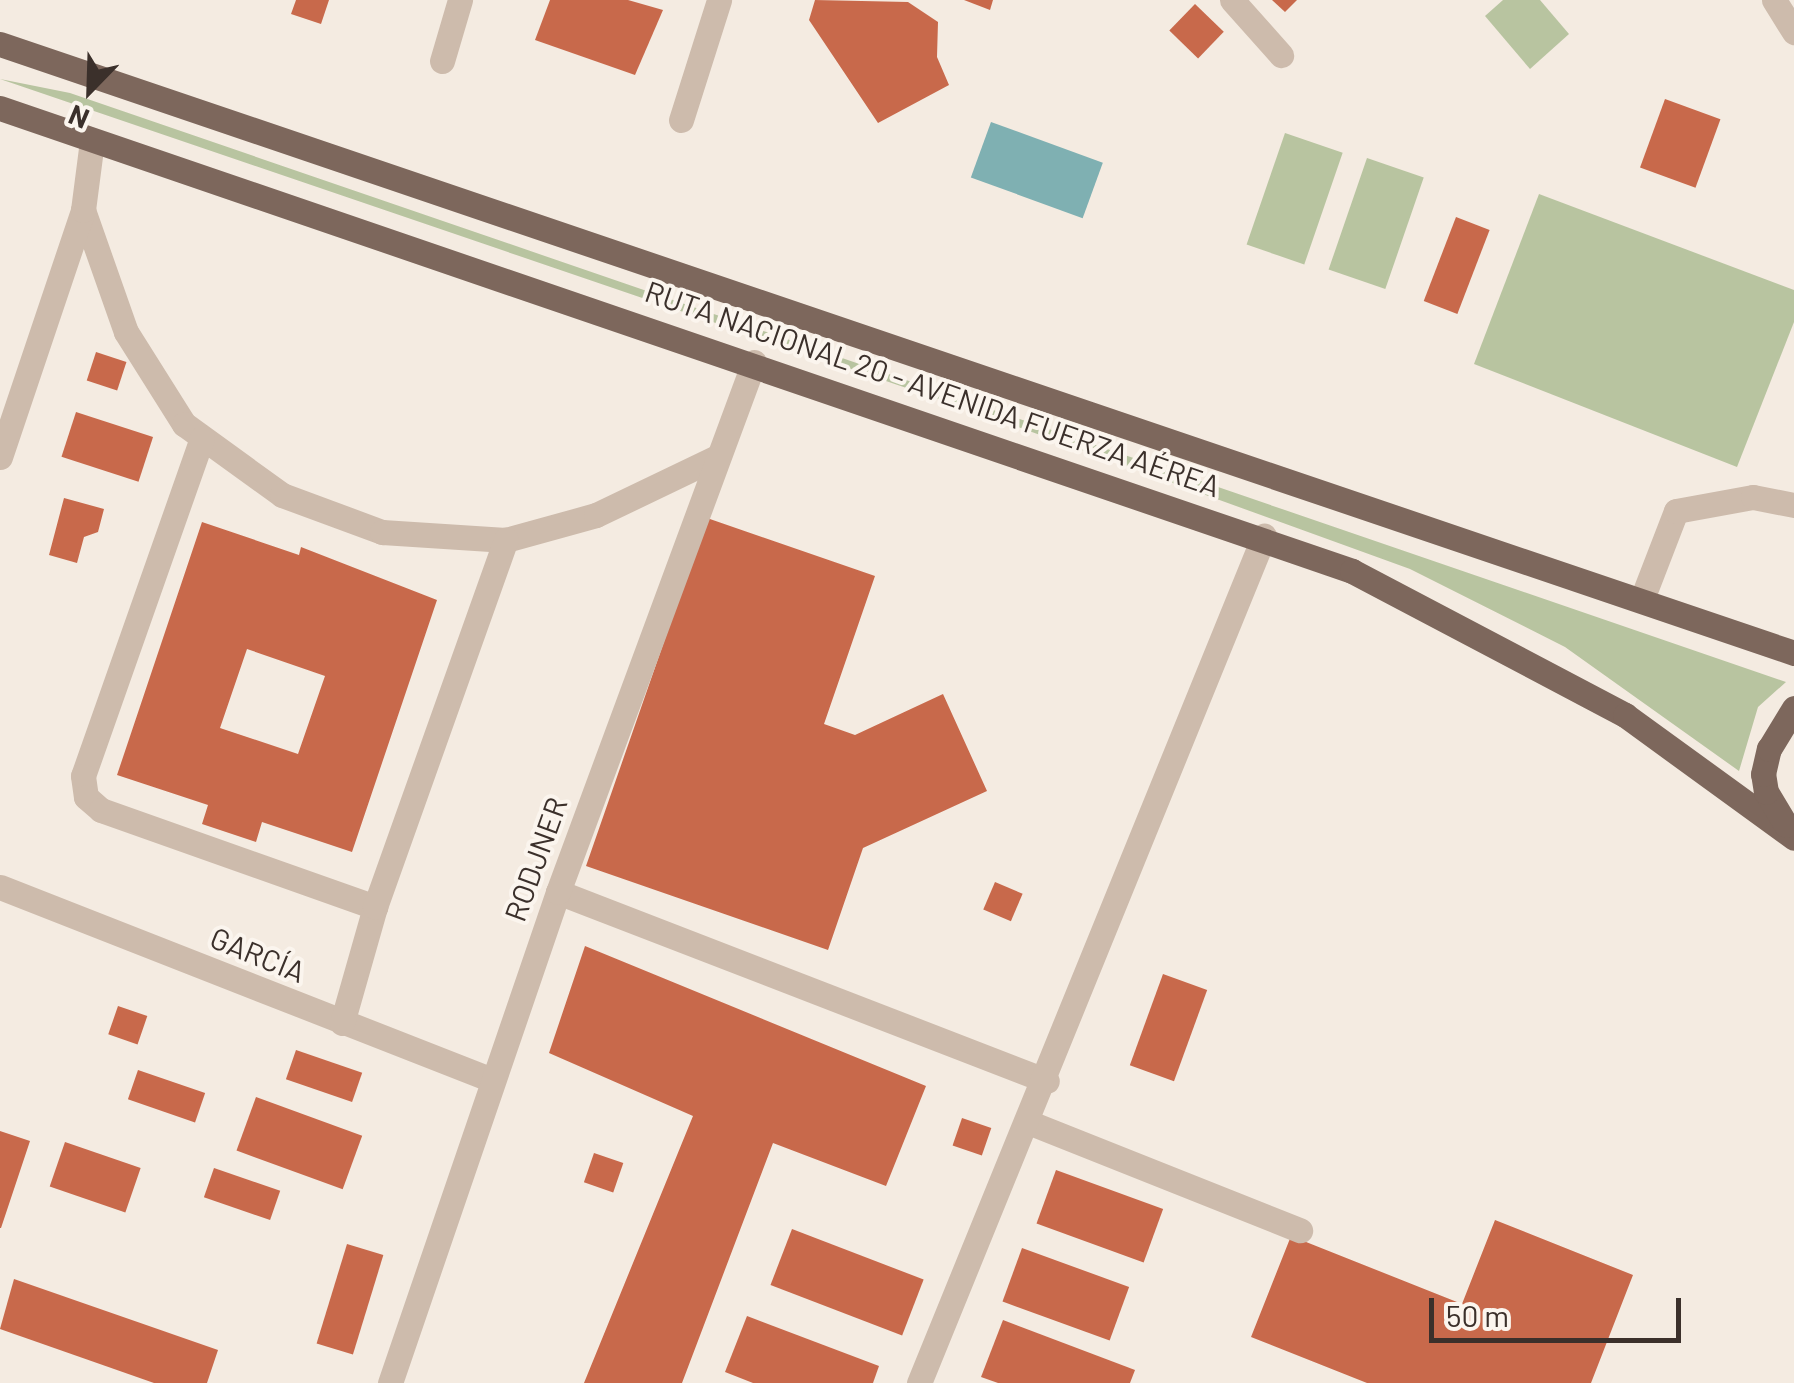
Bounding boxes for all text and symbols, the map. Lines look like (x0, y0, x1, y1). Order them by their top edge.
north arrow (40, 40, 140, 140)
text: N (63, 98, 93, 137)
street label: RUTA NACIONAL 20 - AVENIDA FUERZA AÉREA (641, 272, 1225, 504)
street label: RODJNER (496, 792, 574, 926)
street label: GARCÍA (205, 919, 311, 989)
scale bar (1434, 1278, 1686, 1340)
text: 50 m (1446, 1297, 1509, 1333)

